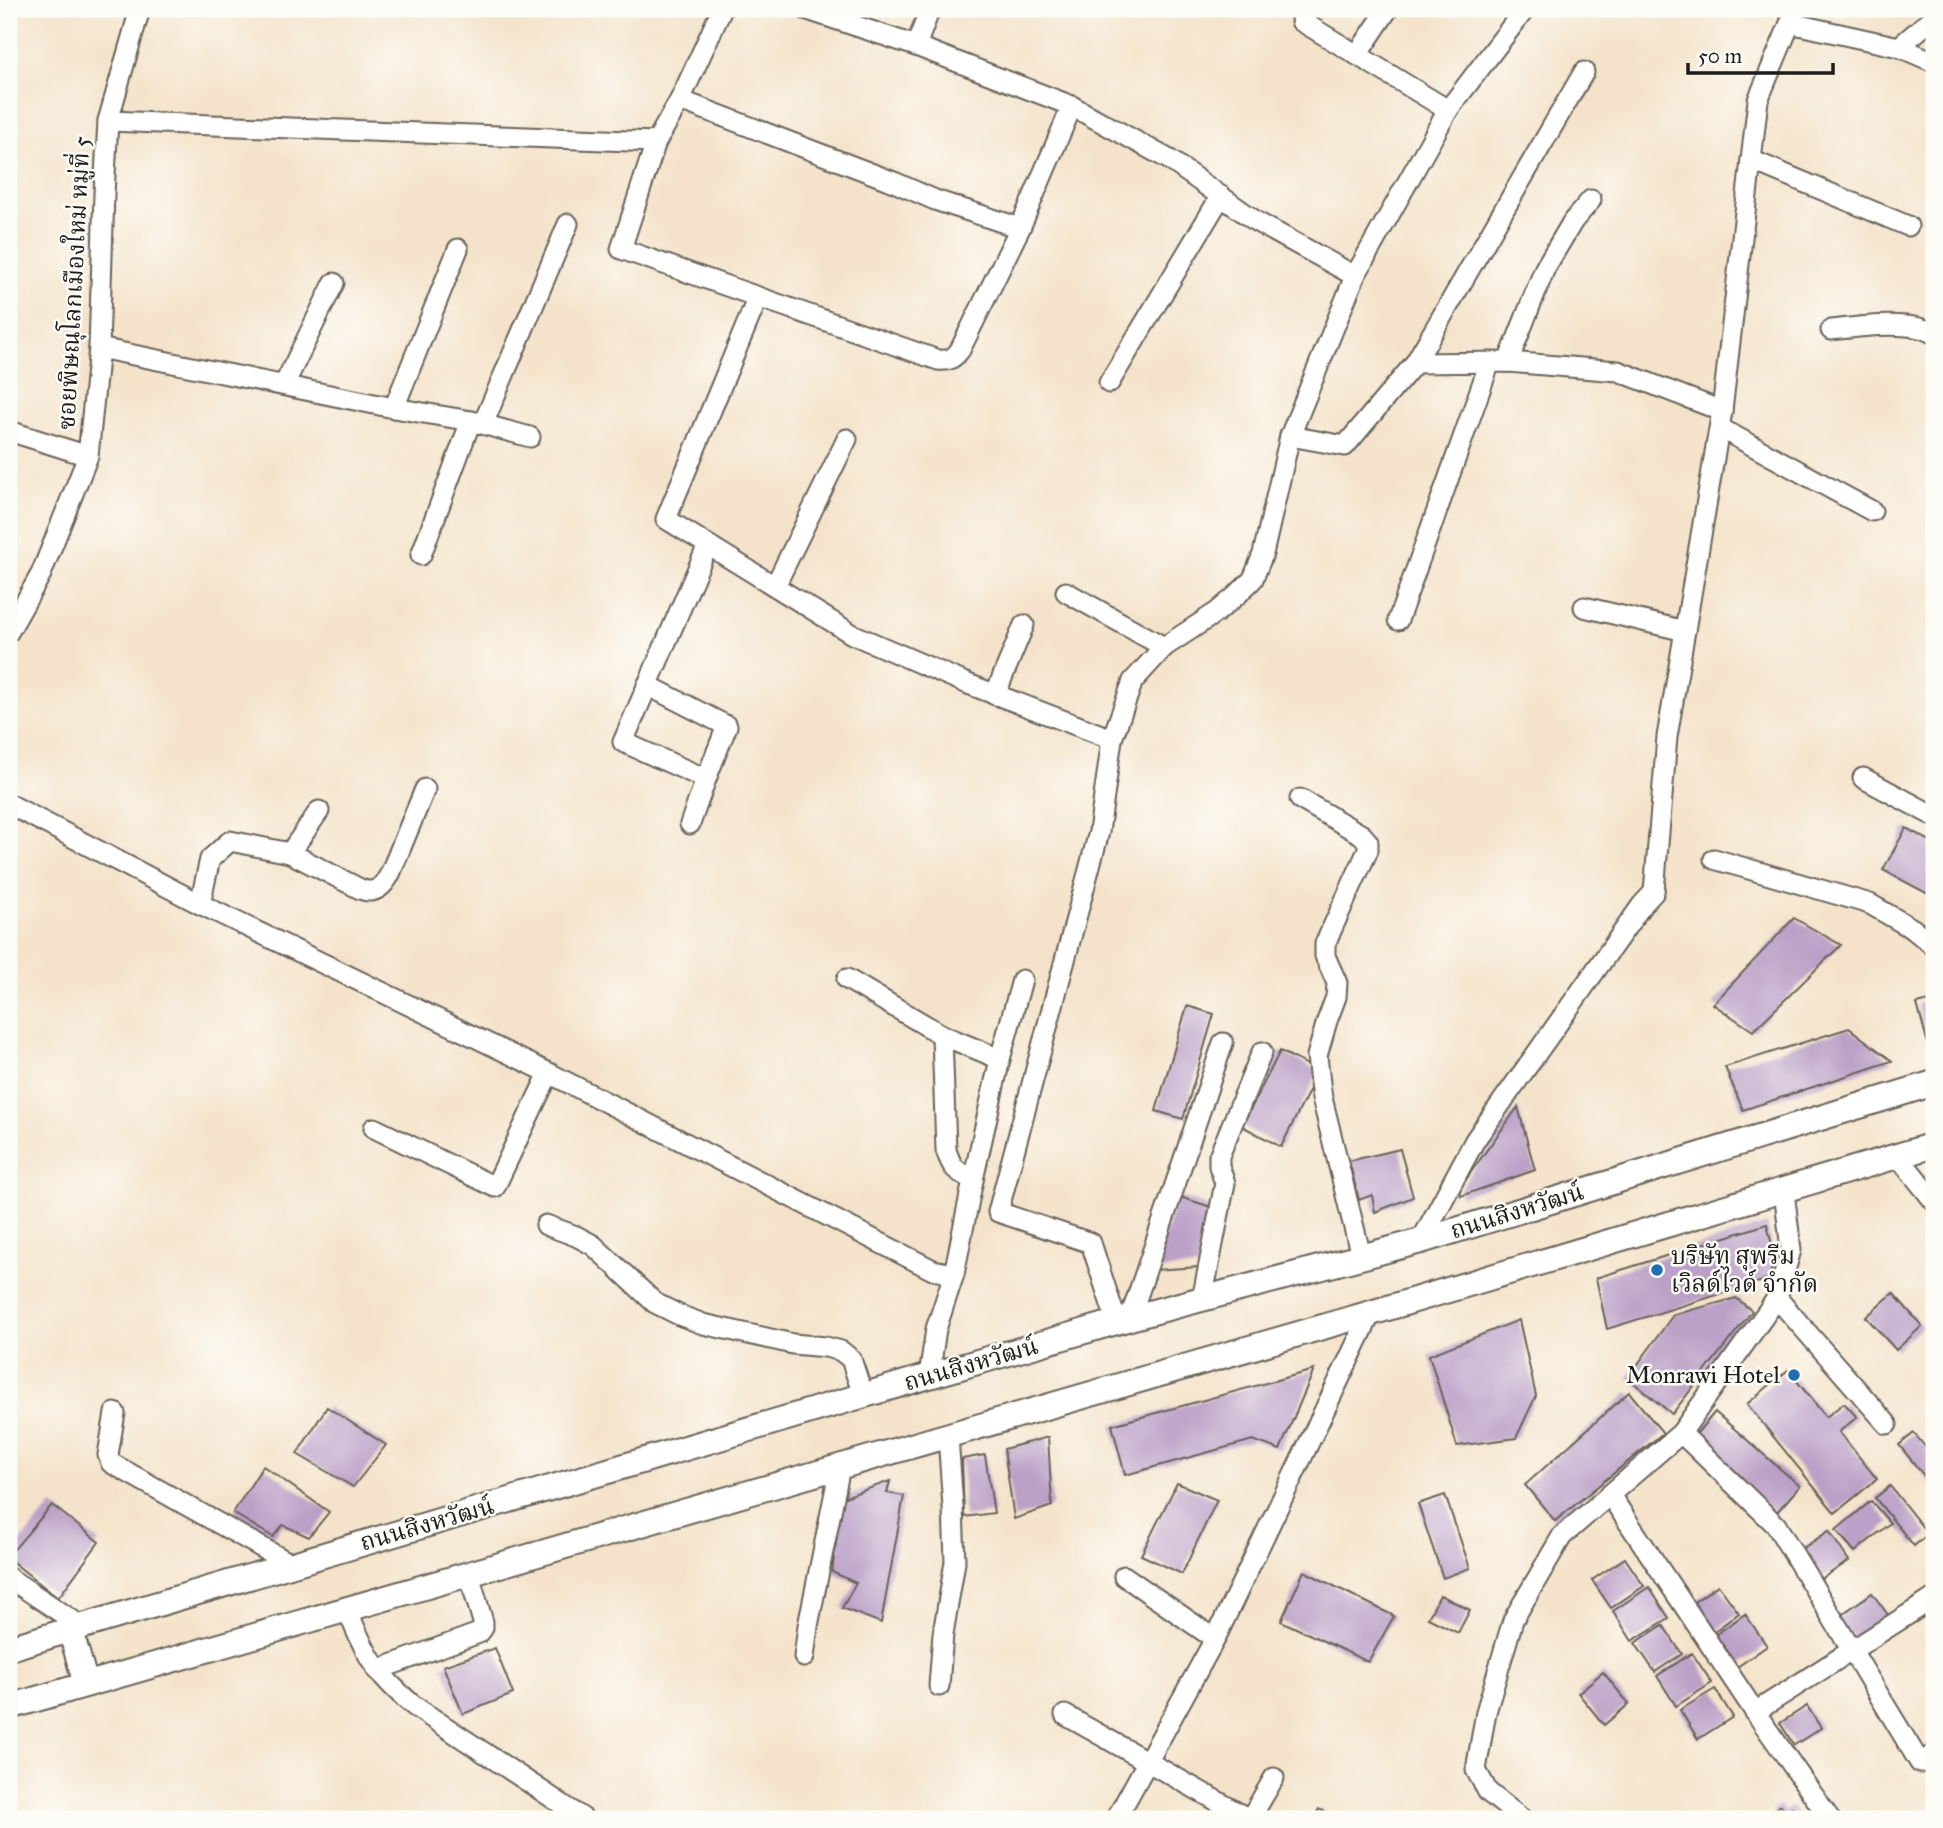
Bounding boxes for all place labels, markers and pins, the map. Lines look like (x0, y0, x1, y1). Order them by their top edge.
place label: บริษัท สุพรีม เวิลด์ไวด์ จำกัด (1671, 1241, 1818, 1299)
marker: บริษัท สุพรีม เวิลด์ไวด์ จำกัด (1649, 1262, 1665, 1278)
place label: Monrawi Hotel (1626, 1360, 1781, 1390)
marker: Monrawi Hotel (1786, 1367, 1802, 1383)

